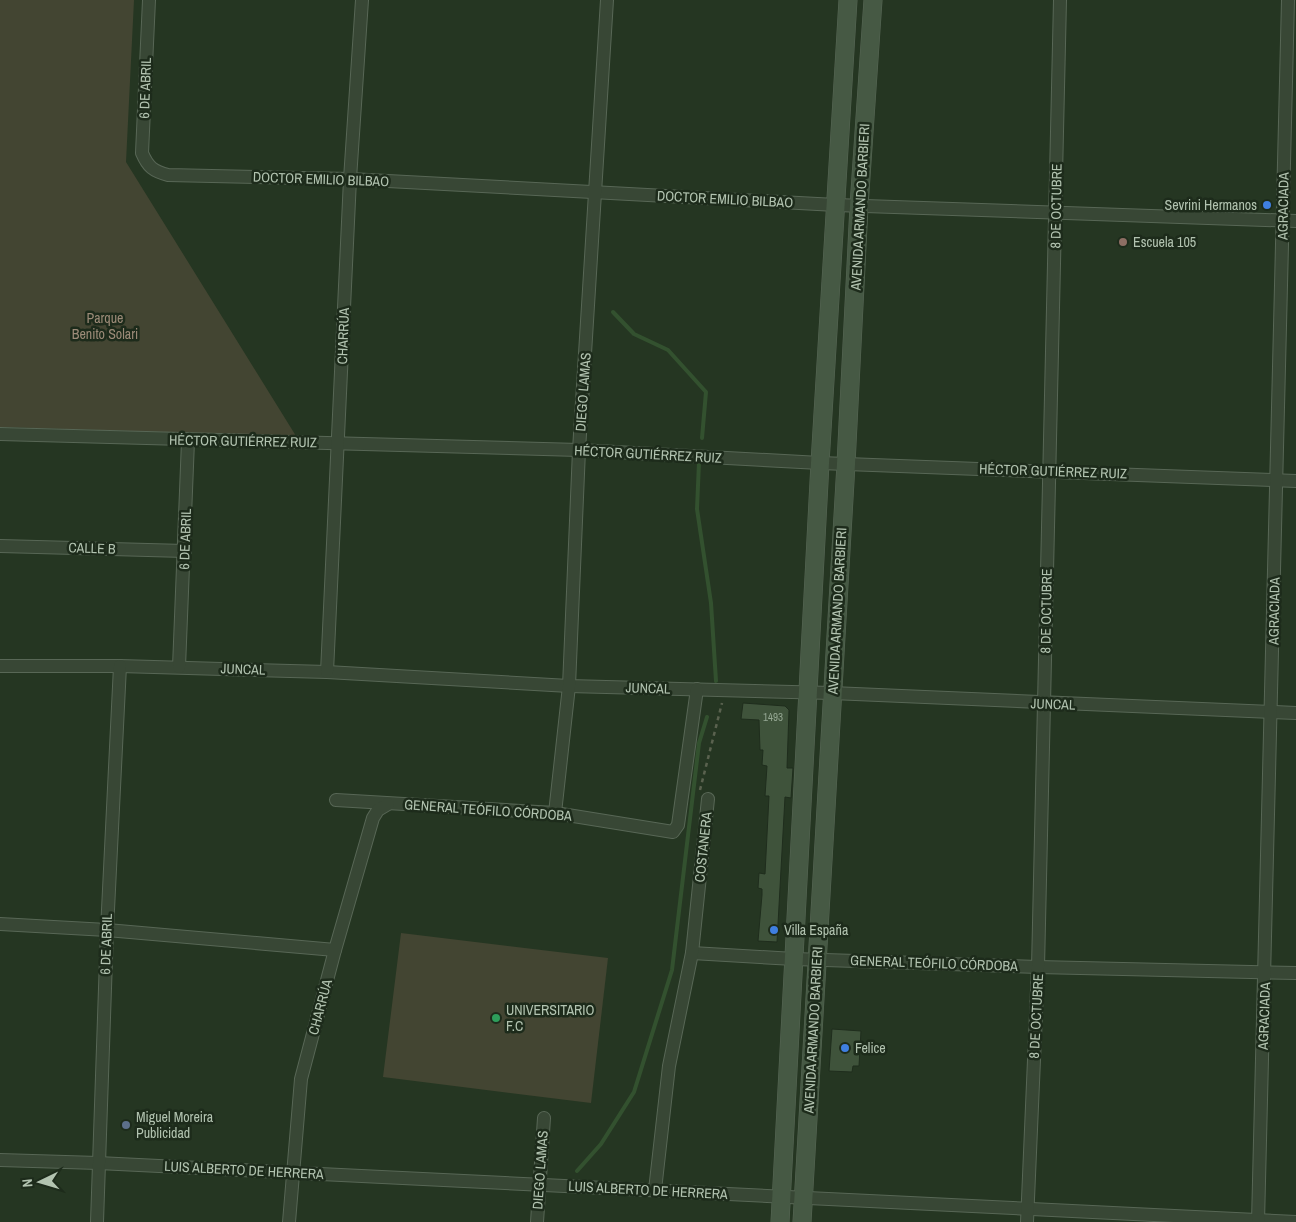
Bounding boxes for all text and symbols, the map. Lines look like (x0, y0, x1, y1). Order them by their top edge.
street label: 6 DE ABRIL (135, 56, 155, 119)
street label: AVENIDA ARMANDO BARBIERI (847, 123, 873, 292)
street label: 8 DE OCTUBRE (1046, 163, 1066, 249)
street label: DOCTOR EMILIO BILBAO (253, 168, 390, 190)
street label: AGRACIADA (1273, 172, 1293, 241)
street label: DOCTOR EMILIO BILBAO (656, 186, 794, 212)
place label: Sevrini Hermanos (1164, 196, 1257, 214)
marker: Sevrini Hermanos (1261, 199, 1273, 211)
place label: Escuela 105 (1133, 233, 1196, 251)
marker: Escuela 105 (1117, 236, 1129, 248)
street label: CHARRÚA (333, 307, 353, 365)
park label: Parque Benito Solari (72, 309, 138, 343)
street label: DIEGO LAMAS (571, 352, 595, 432)
street label: HÉCTOR GUTIÉRREZ RUIZ (169, 431, 317, 451)
street label: HÉCTOR GUTIÉRREZ RUIZ (574, 441, 722, 467)
street label: HÉCTOR GUTIÉRREZ RUIZ (979, 459, 1127, 483)
street label: 6 DE ABRIL (175, 507, 195, 570)
street label: AVENIDA ARMANDO BARBIERI (824, 527, 850, 696)
street label: CALLE B (68, 538, 116, 558)
street label: 8 DE OCTUBRE (1036, 568, 1056, 654)
street label: AGRACIADA (1264, 577, 1284, 646)
street label: JUNCAL (220, 659, 266, 679)
street label: JUNCAL (625, 678, 671, 698)
street label: JUNCAL (1030, 694, 1076, 714)
house number: 1493 (763, 710, 783, 724)
street label: GENERAL TEÓFILO CÓRDOBA (404, 795, 573, 825)
street label: COSTANERA (690, 811, 716, 883)
street label: 6 DE ABRIL (96, 912, 116, 975)
place label: Villa España (784, 921, 849, 939)
marker: Villa España (768, 924, 780, 936)
street label: AVENIDA ARMANDO BARBIERI (800, 946, 826, 1115)
street label: GENERAL TEÓFILO CÓRDOBA (850, 951, 1019, 975)
street label: 8 DE OCTUBRE (1025, 973, 1047, 1059)
street label: CHARRÚA (304, 977, 336, 1037)
street label: AGRACIADA (1254, 982, 1274, 1051)
place label: UNIVERSITARIO F.C (506, 1001, 595, 1035)
marker: UNIVERSITARIO F.C (490, 1012, 502, 1024)
place label: Felice (855, 1039, 886, 1057)
marker: Felice (839, 1042, 851, 1054)
place label: Miguel Moreira Publicidad (136, 1108, 214, 1142)
marker: Miguel Moreira Publicidad (120, 1119, 132, 1131)
street label: DIEGO LAMAS (528, 1130, 552, 1210)
north arrow (15, 1157, 65, 1207)
street label: LUIS ALBERTO DE HERRERA (164, 1157, 325, 1183)
street label: LUIS ALBERTO DE HERRERA (568, 1177, 729, 1203)
text: N (18, 1178, 36, 1188)

